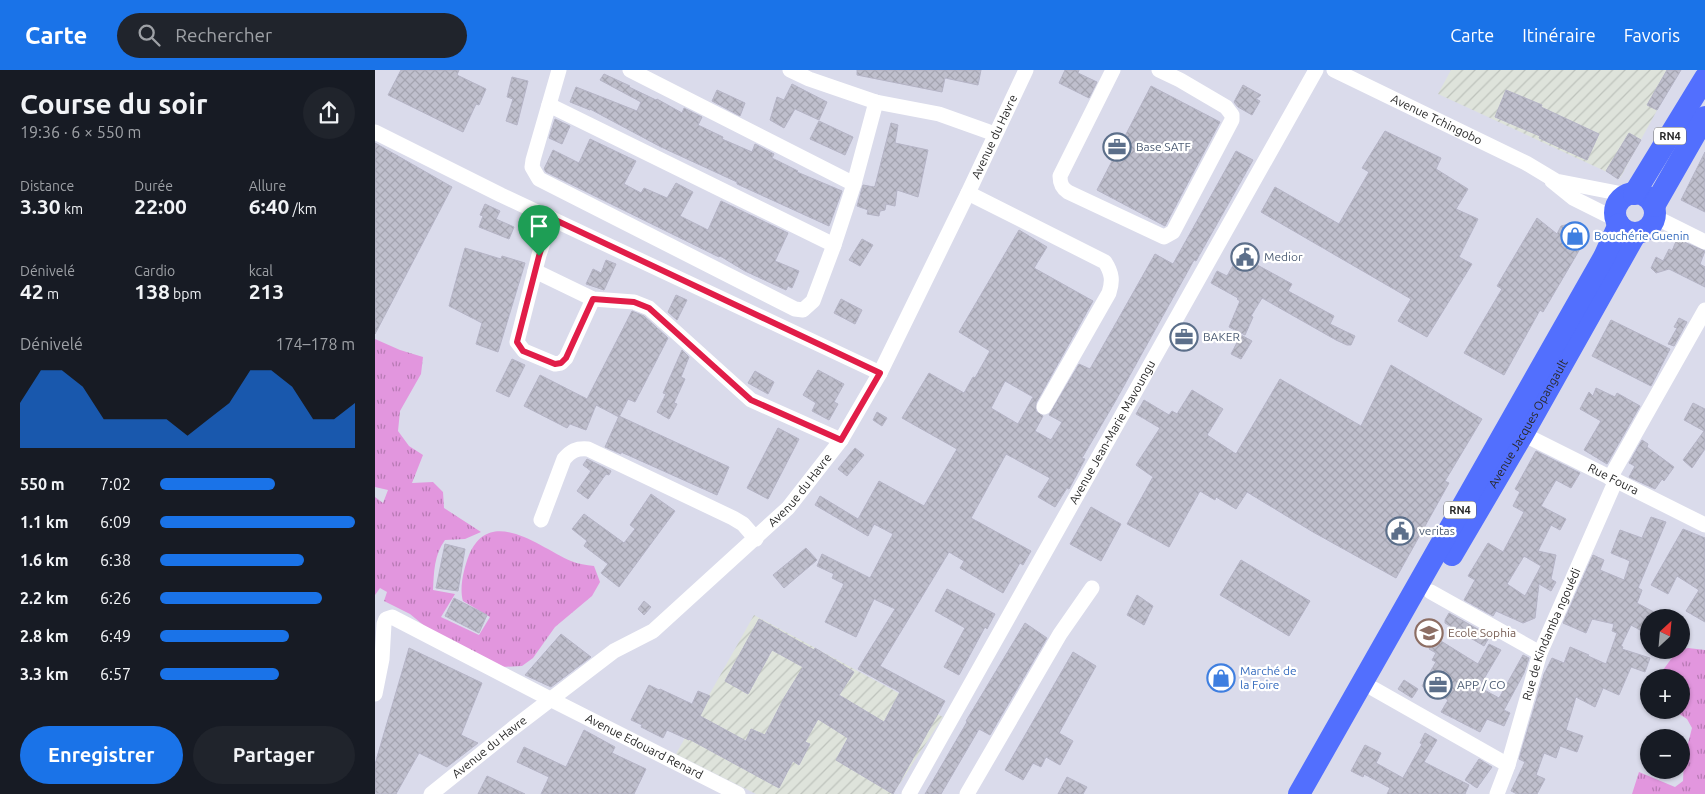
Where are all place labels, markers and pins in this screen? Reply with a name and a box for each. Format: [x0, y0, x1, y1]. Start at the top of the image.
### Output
office icon: Base SATF [1102, 132, 1132, 162]
place label: Base SATF [1136, 140, 1191, 153]
pin [518, 205, 560, 256]
shop icon: Bouchérie Guenin [1560, 221, 1590, 251]
place label: Bouchérie Guenin [1594, 229, 1689, 242]
public building icon: Medior [1230, 242, 1260, 272]
place label: Medior [1264, 250, 1303, 263]
office icon: BAKER [1169, 322, 1199, 352]
place label: BAKER [1203, 330, 1240, 343]
public building icon: veritas [1385, 516, 1415, 546]
place label: veritas [1419, 524, 1455, 537]
school or university icon: Ecole Sophia [1414, 618, 1444, 648]
place label: Ecole Sophia [1448, 626, 1516, 639]
shop icon: Marché de la Foire [1206, 663, 1236, 693]
place label: Marché de la Foire [1240, 664, 1297, 691]
office icon: APP / CO [1423, 670, 1453, 700]
place label: APP / CO [1457, 678, 1506, 691]

